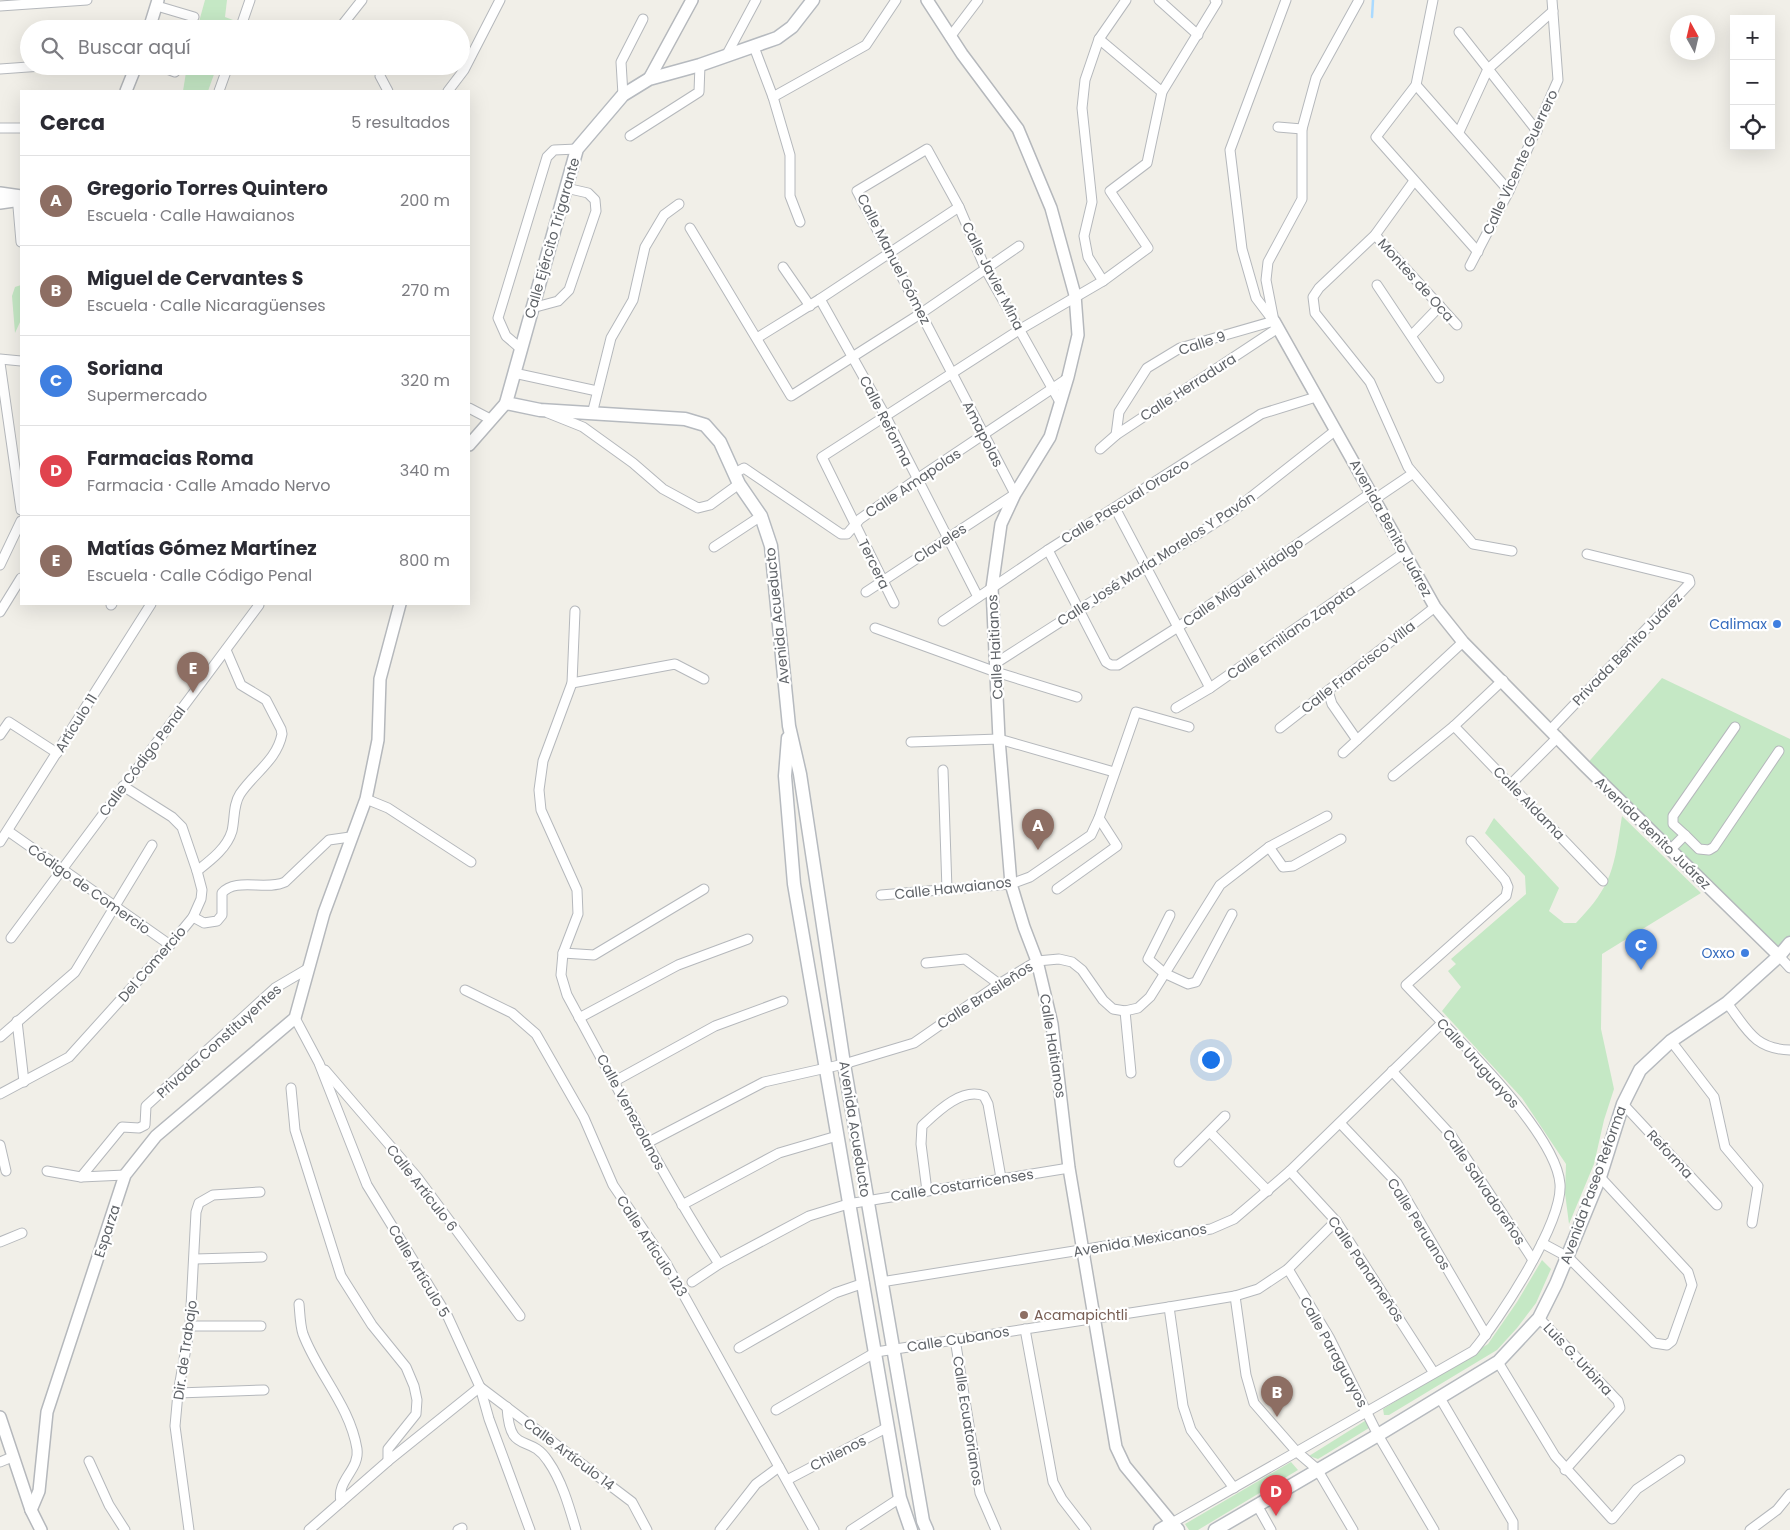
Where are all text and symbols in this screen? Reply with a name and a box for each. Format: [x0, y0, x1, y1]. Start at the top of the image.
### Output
north arrow [1670, 15, 1715, 60]
map controls [1730, 15, 1775, 150]
button: + [1730, 15, 1775, 60]
search box [20, 20, 470, 75]
icon: search [38, 34, 66, 62]
text: Buscar aquí [78, 34, 191, 61]
button: − [1730, 60, 1775, 105]
street label: Calle Vicente Guerrero [1478, 86, 1562, 238]
button: locate [1730, 105, 1775, 150]
text: Cerca [40, 108, 105, 137]
text: 5 resultados [351, 111, 450, 134]
street label: Calle Ejército Trigarante [519, 155, 585, 321]
text: Gregorio Torres Quintero [87, 175, 328, 202]
text: A [50, 189, 62, 212]
text: 200 m [400, 189, 450, 212]
street label: Calle Manuel Gómez [852, 190, 936, 328]
text: Escuela · Calle Hawaianos [87, 204, 295, 227]
street label: Calle Javier Mina [957, 218, 1029, 334]
street label: Montes de Oca [1373, 234, 1459, 326]
text: Miguel de Cervantes S [87, 265, 303, 292]
text: B [51, 279, 61, 302]
text: 270 m [401, 279, 450, 302]
text: Escuela · Calle Nicaragüenses [87, 294, 326, 317]
street label: Calle 9 [1176, 326, 1228, 360]
street label: Calle Herradura [1136, 348, 1240, 426]
text: Soriana [87, 355, 163, 382]
text: C [50, 369, 62, 392]
text: 320 m [401, 369, 450, 392]
street label: Calle Reforma [855, 372, 917, 470]
text: Supermercado [87, 384, 207, 407]
street label: Amapolas [958, 397, 1008, 471]
street label: Calle Amapolas [861, 444, 965, 522]
text: Farmacias Roma [87, 445, 254, 472]
street label: Calle Pascual Orozco [1057, 453, 1193, 549]
street label: Avenida Benito Juárez [1345, 456, 1437, 600]
text: D [50, 459, 62, 482]
text: 340 m [400, 459, 450, 482]
text: Farmacia · Calle Amado Nervo [87, 474, 331, 497]
street label: Calle José María Morelos Y Pavón [1053, 487, 1259, 631]
street label: Claveles [910, 518, 970, 568]
street label: Calle Miguel Hidalgo [1179, 533, 1307, 631]
text: Matías Gómez Martínez [87, 535, 317, 562]
street label: Tercera [853, 536, 895, 592]
street label: Avenida Acueducto [760, 546, 794, 685]
text: E [52, 549, 60, 572]
text: 800 m [399, 549, 450, 572]
text: Escuela · Calle Código Penal [87, 564, 312, 587]
street label: Calle Emiliano Zapata [1223, 580, 1359, 684]
street label: Privada Benito Juárez [1568, 588, 1686, 710]
street label: Calle Haitianos [982, 594, 1008, 700]
place label: Calimax [1709, 614, 1767, 634]
street label: Calle Francisco Villa [1297, 616, 1419, 718]
marker: Calimax [1771, 618, 1783, 630]
pin: E [177, 652, 209, 693]
street label: Artículo 11 [50, 690, 102, 756]
street label: Calle Código Penal [94, 702, 190, 820]
street label: Calle Aldama [1489, 762, 1569, 844]
street label: Avenida Benito Juárez [1590, 772, 1716, 894]
pin: A [1022, 809, 1054, 850]
street label: Código de Comercio [24, 839, 154, 939]
street label: Calle Hawaianos [893, 872, 1013, 904]
street label: Del Comercio [113, 922, 191, 1006]
pin: C [1625, 929, 1657, 970]
place label: Oxxo [1702, 943, 1735, 963]
marker: Oxxo [1739, 947, 1751, 959]
street label: Calle Brasileños [933, 956, 1037, 1034]
street label: Privada Constituyentes [152, 979, 286, 1103]
street label: Calle Haitianos [1035, 992, 1071, 1100]
street label: Calle Uruguayos [1432, 1013, 1524, 1113]
your location [1198, 1047, 1224, 1073]
street label: Calle Venezolanos [592, 1050, 670, 1174]
street label: Avenida Acueducto [834, 1059, 876, 1199]
street label: Avenida Paseo Reforma [1555, 1103, 1631, 1267]
street label: Calle Salvadoreños [1438, 1125, 1530, 1249]
street label: Reforma [1642, 1125, 1698, 1183]
street label: Calle Artículo 6 [382, 1140, 462, 1236]
street label: Calle Costarricenses [889, 1164, 1035, 1206]
street label: Calle Peruanos [1383, 1174, 1455, 1274]
street label: Calle Artículo 123 [612, 1191, 692, 1301]
street label: Esparza [89, 1202, 125, 1260]
street label: Calle Panameños [1323, 1212, 1409, 1326]
street label: Avenida Mexicanos [1072, 1218, 1208, 1262]
street label: Calle Artículo 5 [383, 1221, 455, 1321]
street label: Calle Paraguayos [1295, 1293, 1373, 1411]
street label: Dir. de Trabajo [168, 1299, 202, 1401]
place label: Acamapichtli [1034, 1305, 1128, 1325]
marker: Acamapichtli [1018, 1309, 1030, 1321]
street label: Luis G. Urbina [1539, 1318, 1617, 1400]
street label: Calle Cubanos [905, 1321, 1011, 1357]
street label: Calle Ecuatorianos [948, 1355, 988, 1487]
pin: B [1261, 1376, 1293, 1417]
street label: Calle Artículo 14 [519, 1413, 619, 1495]
street label: Chilenos [806, 1430, 870, 1476]
pin: D [1260, 1475, 1292, 1516]

